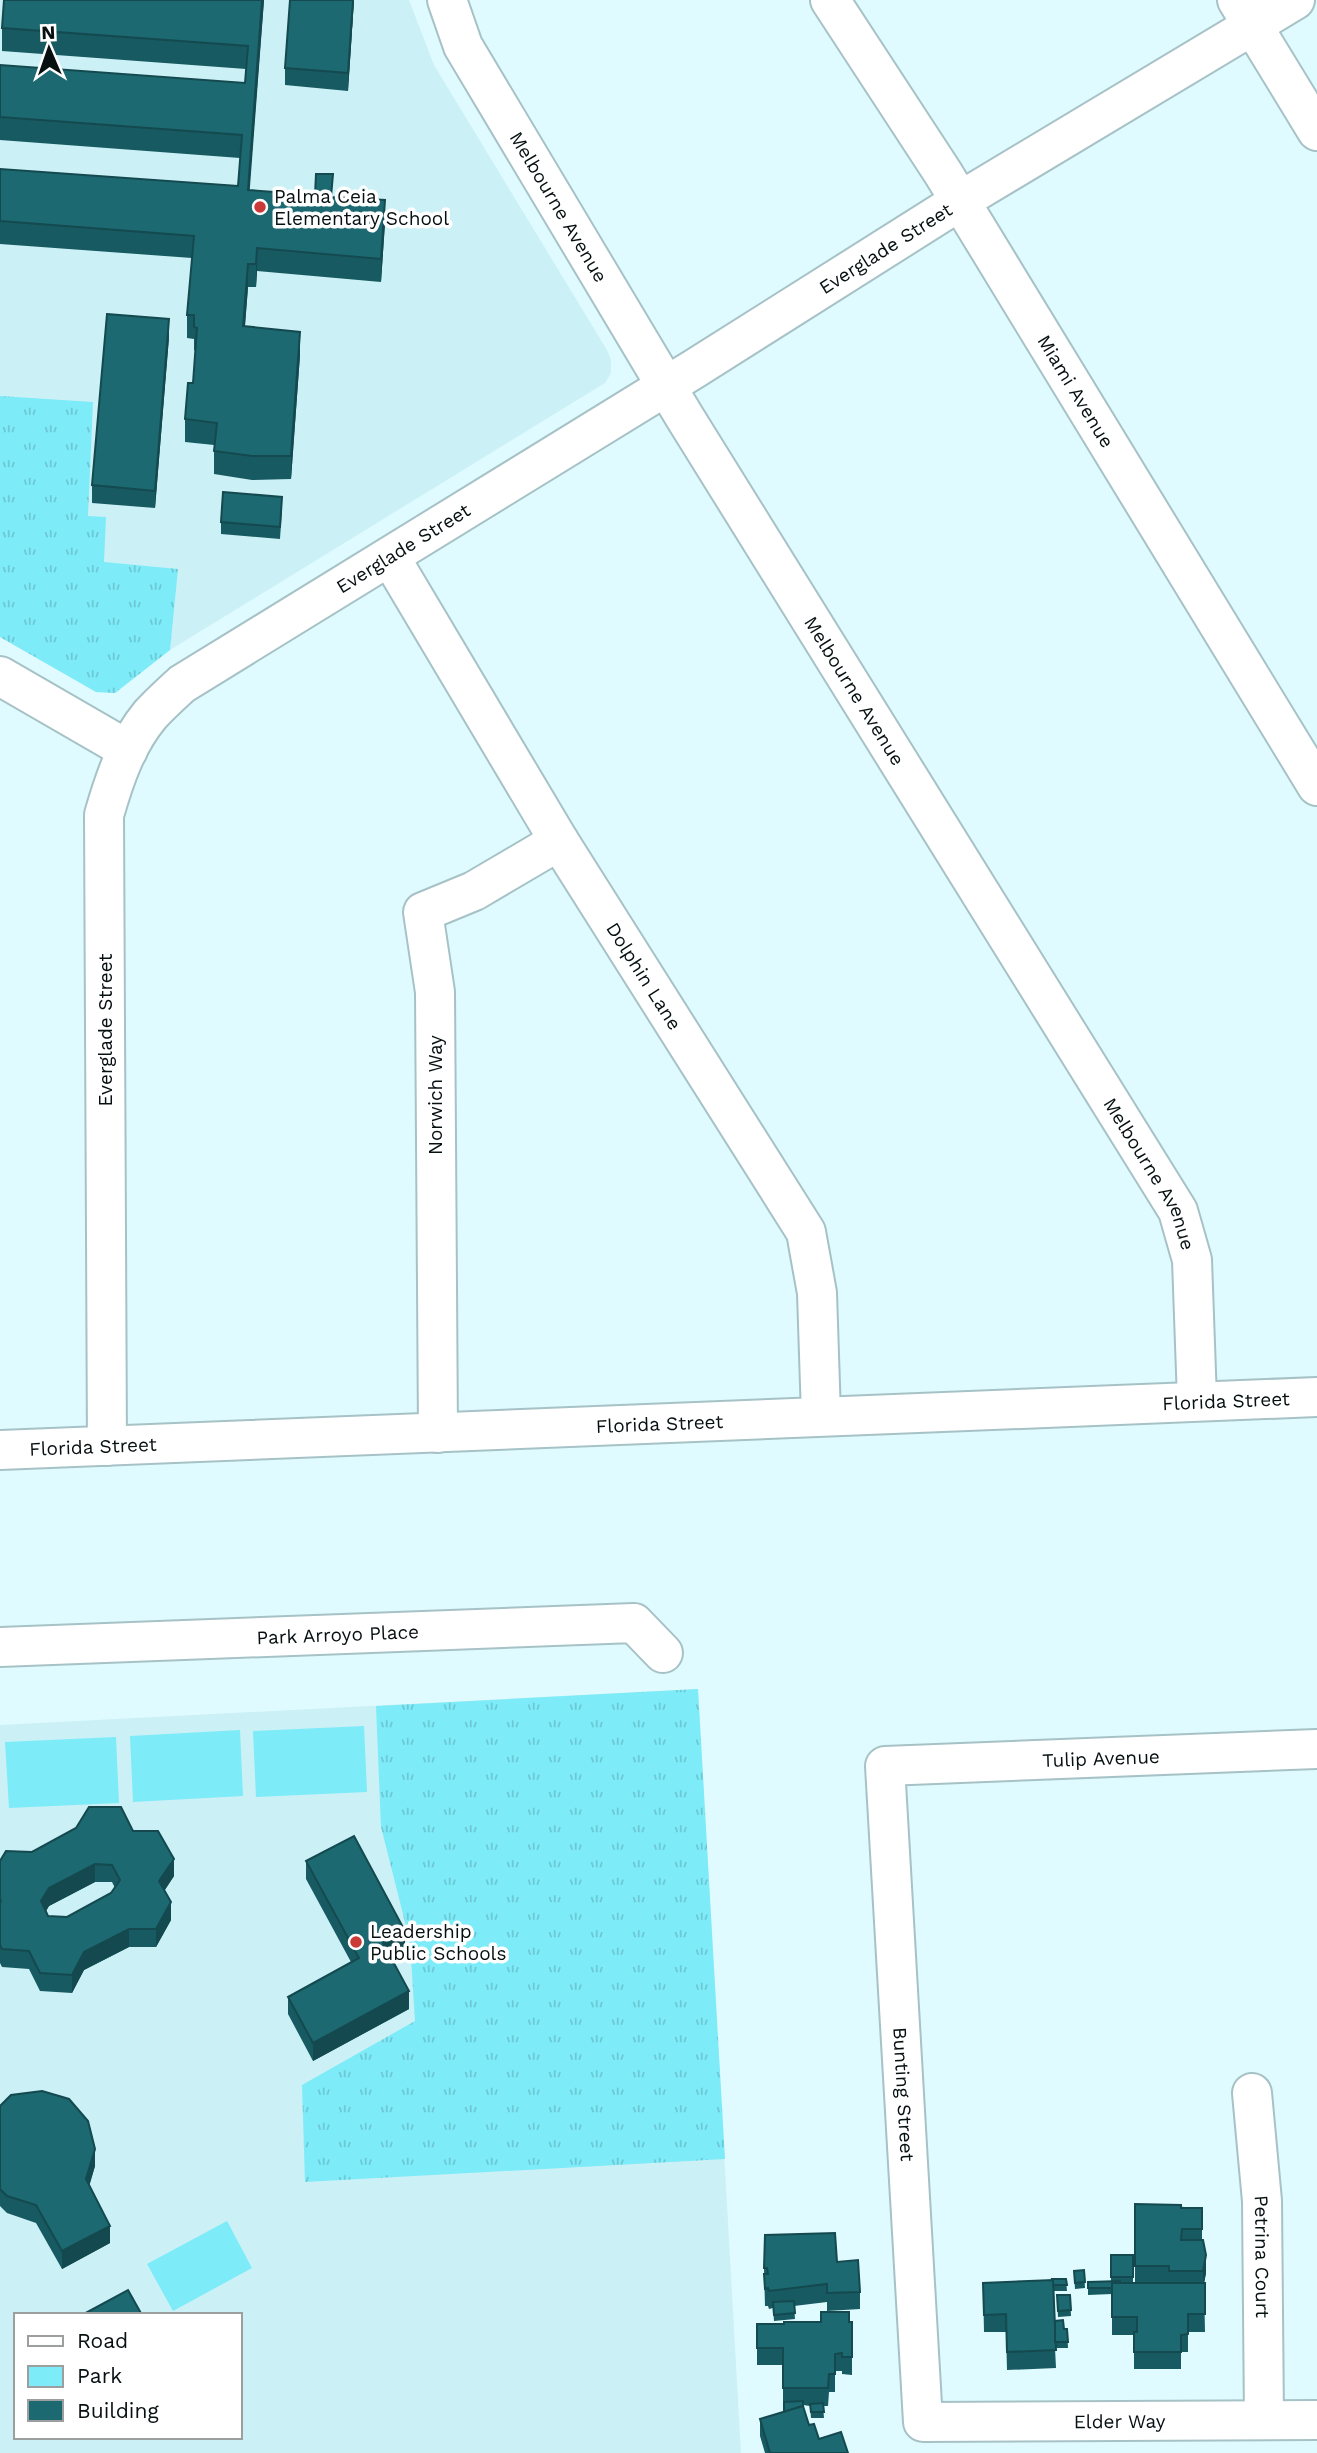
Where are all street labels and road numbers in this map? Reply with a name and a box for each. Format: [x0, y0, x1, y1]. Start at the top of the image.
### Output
street label: Melbourne Avenue [505, 128, 612, 287]
street label: Everglade Street [815, 198, 957, 299]
street label: Miami Avenue [1032, 331, 1119, 452]
street label: Everglade Street [332, 499, 475, 598]
street label: Melbourne Avenue [799, 612, 909, 770]
street label: Dolphin Lane [601, 918, 686, 1034]
street label: Everglade Street [94, 954, 117, 1106]
street label: Norwich Way [424, 1035, 447, 1155]
street label: Melbourne Avenue [1098, 1094, 1200, 1253]
street label: Florida Street [1162, 1387, 1290, 1415]
street label: Florida Street [595, 1410, 724, 1438]
street label: Florida Street [29, 1433, 157, 1461]
street label: Park Arroyo Place [256, 1620, 419, 1649]
street label: Tulip Avenue [1042, 1745, 1160, 1772]
street label: Bunting Street [888, 2026, 919, 2162]
street label: Petrina Court [1250, 2194, 1274, 2318]
street label: Elder Way [1074, 2410, 1166, 2433]

